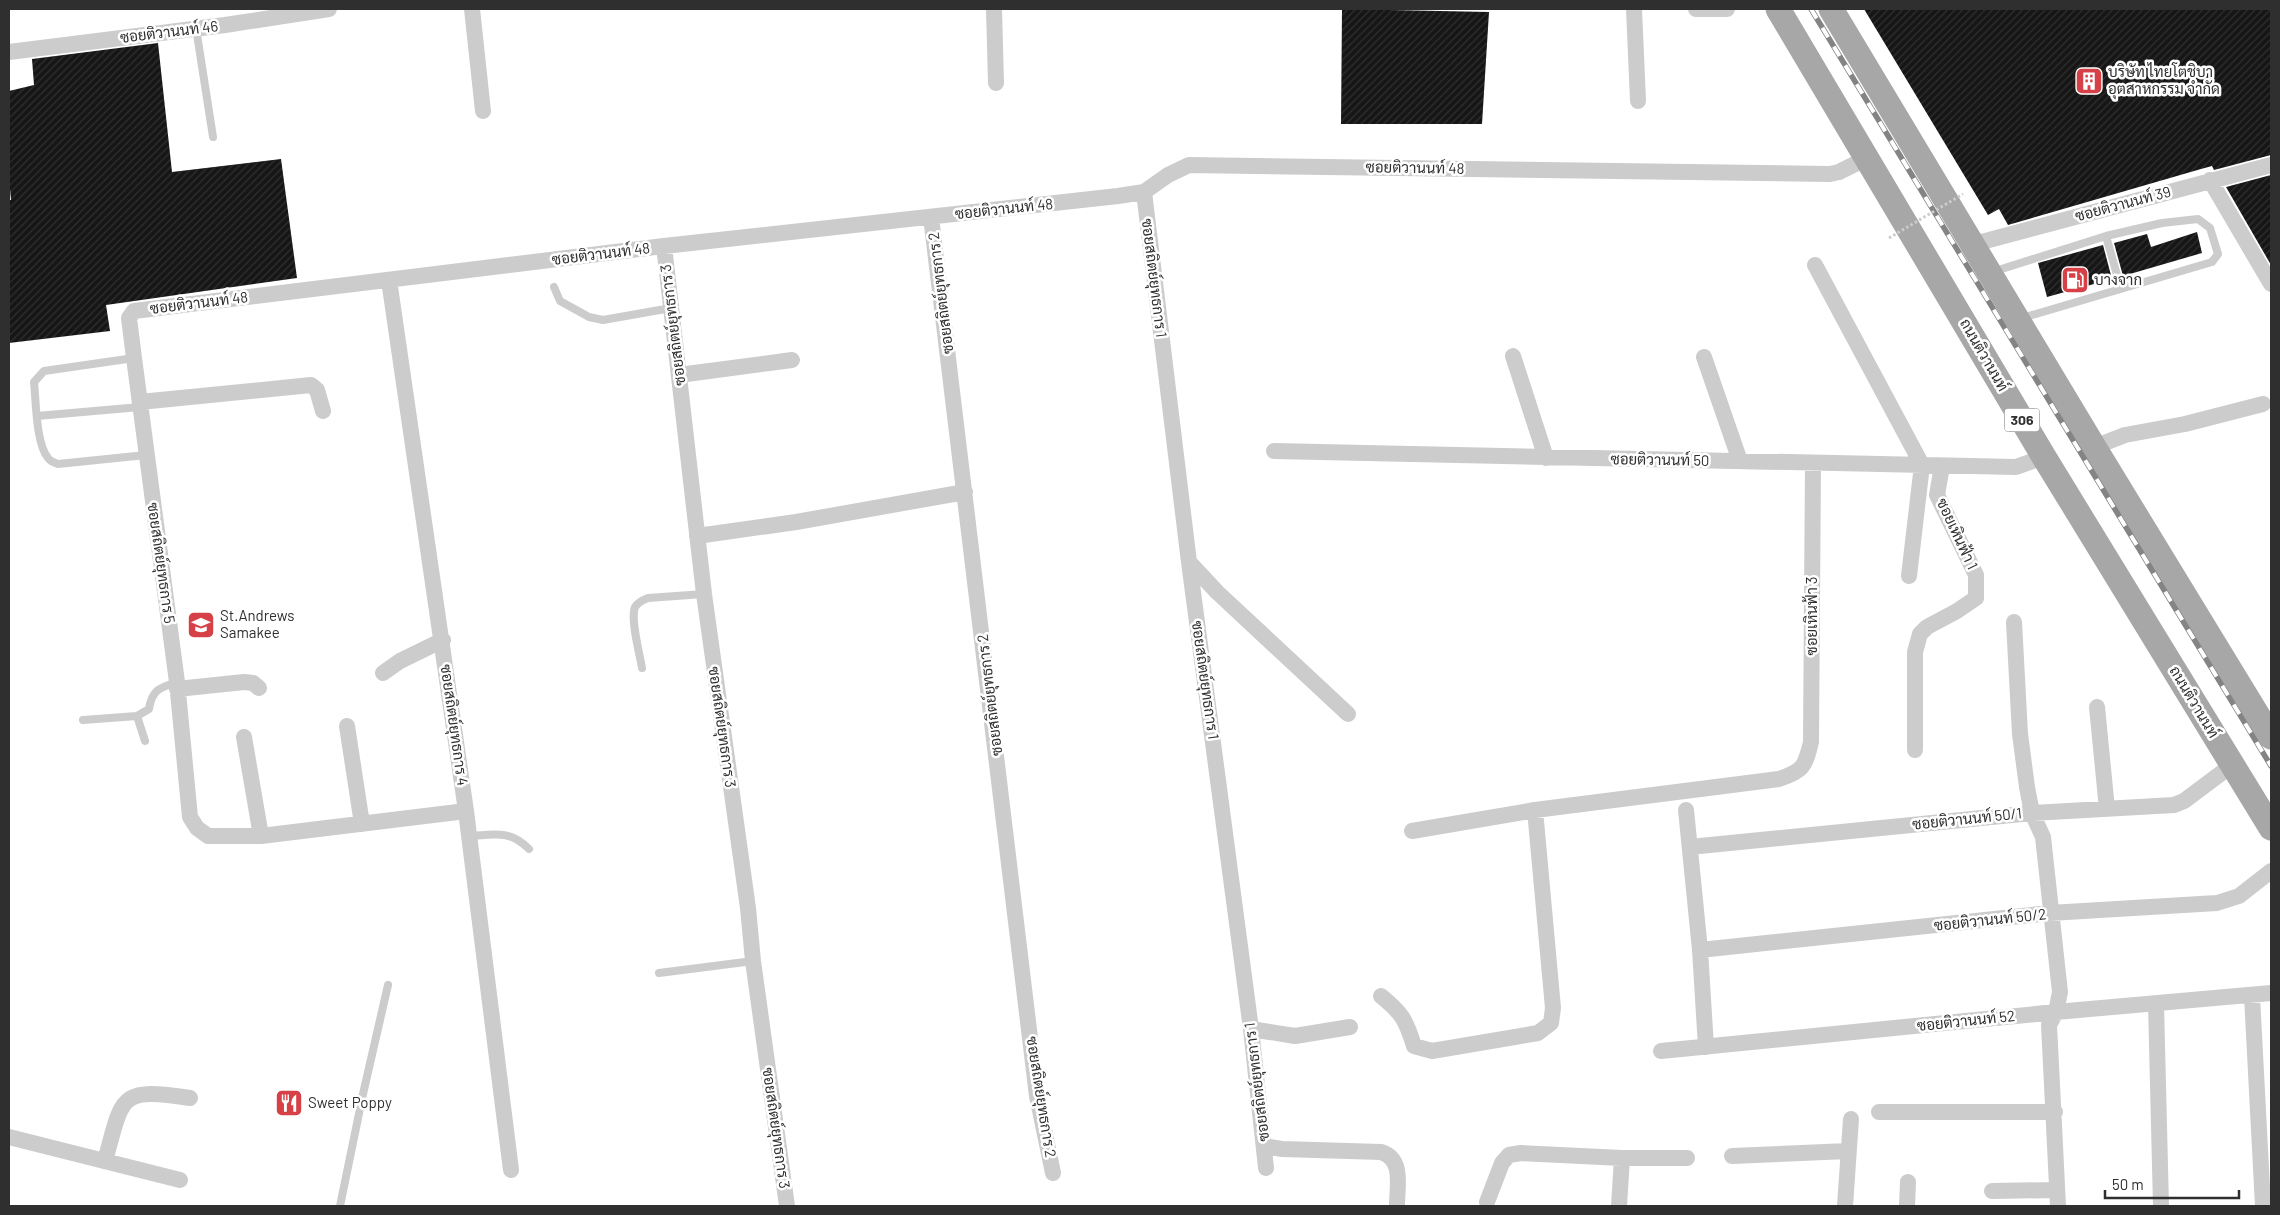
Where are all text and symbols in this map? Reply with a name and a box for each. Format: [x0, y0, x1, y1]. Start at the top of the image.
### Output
street label: ซอยติวานนท์ 46 [119, 16, 219, 46]
place label: บริษัท ไทยโตชิบา อุตสาหกรรม จำกัด [2108, 62, 2220, 100]
building icon: บริษัท ไทยโตชิบา อุตสาหกรรม จำกัด [2074, 66, 2104, 96]
street label: ซอยติวานนท์ 48 [1366, 157, 1465, 177]
street label: ซอยติวานนท์ 39 [2073, 182, 2172, 224]
street label: ซอยติวานนท์ 48 [954, 194, 1054, 222]
street label: ซอยสถิตย์ยุทธการ 1 [1136, 217, 1171, 339]
street label: ซอยสถิตย์ยุทธการ 2 [924, 231, 959, 355]
street label: ซอยติวานนท์ 48 [551, 238, 651, 268]
street label: ซอยสถิตย์ยุทธการ 3 [656, 263, 691, 387]
fuel station icon: บางจาก [2060, 265, 2090, 295]
place label: บางจาก [2094, 270, 2142, 288]
street label: ซอยติวานนท์ 48 [149, 287, 249, 317]
street label: ถนนติวานนท์ [1957, 315, 2013, 394]
road number: 306 [2004, 408, 2040, 432]
street label: ซอยติวานนท์ 50 [1610, 449, 1710, 469]
street label: ซอยเหินฟ้า 1 [1934, 495, 1982, 572]
street label: ซอยสถิตย์ยุทธการ 5 [142, 501, 179, 625]
street label: ซอยเหินฟ้า 3 [1802, 576, 1820, 656]
place label: St.Andrews Samakee [220, 606, 294, 641]
school or university icon: St.Andrews Samakee [186, 610, 216, 640]
street label: ซอยสถิตย์ยุทธการ 1 [1186, 619, 1223, 741]
street label: ซอยสถิตย์ยุทธการ 2 [973, 633, 1008, 757]
street label: ถนนติวานนท์ [2166, 662, 2223, 741]
street label: ซอยสถิตย์ยุทธการ 4 [435, 663, 472, 787]
street label: ซอยสถิตย์ยุทธการ 3 [703, 665, 740, 789]
street label: ซอยติวานนท์ 50/1 [1911, 803, 2023, 833]
street label: ซอยติวานนท์ 50/2 [1933, 904, 2047, 934]
street label: ซอยติวานนท์ 52 [1916, 1006, 2016, 1034]
street label: ซอยสถิตย์ยุทธการ 1 [1240, 1021, 1275, 1143]
street label: ซอยสถิตย์ยุทธการ 2 [1021, 1035, 1060, 1159]
street label: ซอยสถิตย์ยุทธการ 3 [757, 1066, 794, 1190]
restaurant icon: Sweet Poppy [274, 1088, 304, 1118]
place label: Sweet Poppy [308, 1093, 392, 1111]
scale bar [2105, 1168, 2239, 1200]
text: 50 m [2112, 1175, 2144, 1193]

